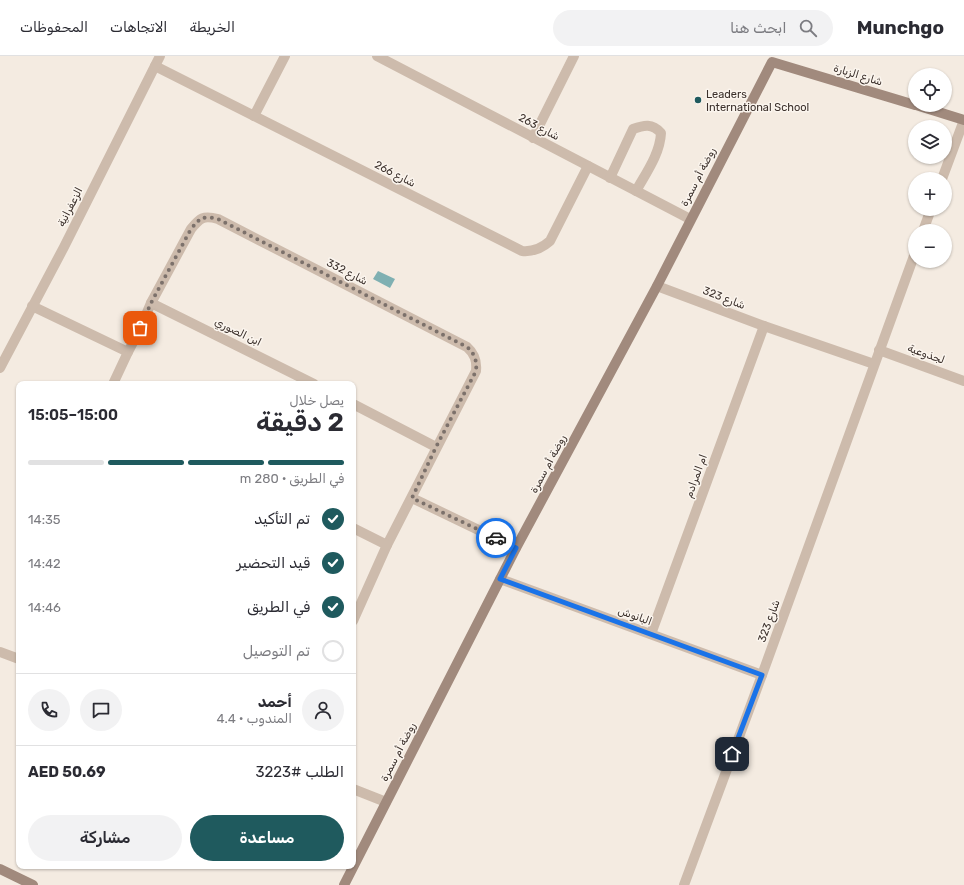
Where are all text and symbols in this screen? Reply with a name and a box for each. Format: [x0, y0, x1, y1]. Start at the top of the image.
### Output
search box [553, 10, 833, 46]
text: Munchgo [857, 16, 944, 39]
icon: search [797, 17, 819, 39]
text: المحفوظات [20, 19, 88, 36]
text: الاتجاهات [110, 19, 167, 36]
text: الخريطة [189, 19, 235, 36]
text: ابحث هنا [730, 19, 787, 37]
street label: شارع الزبارة [831, 61, 884, 91]
map controls [908, 68, 952, 268]
button: locate [908, 68, 952, 112]
place label: Leaders International School [706, 88, 809, 114]
marker: Leaders International School [693, 95, 703, 105]
street label: شارع 263 [515, 111, 562, 145]
button: layers [908, 120, 952, 164]
street label: روضة أم سمرة [678, 145, 720, 209]
street label: شارع 266 [371, 158, 418, 192]
button: + [908, 172, 952, 216]
street label: الزعفرانية [55, 185, 85, 229]
button: − [908, 224, 952, 268]
street label: شارع 332 [323, 256, 370, 290]
street label: شارع 323 [700, 284, 747, 314]
pin [123, 311, 157, 345]
street label: ابن الصوري [212, 315, 264, 350]
icon: bag [129, 317, 151, 339]
street label: لجذوعية [905, 341, 946, 368]
text: يصل خلال [290, 393, 344, 408]
text: 15:00–15:05 [28, 406, 118, 424]
text: 2 دقيقة [256, 407, 344, 438]
street label: روضة أم سمرة [527, 432, 570, 496]
street label: ام المرادم [682, 453, 711, 500]
text: في الطريق · 280 m [240, 471, 344, 486]
icon: check [322, 508, 344, 530]
text: تم التأكيد [254, 510, 310, 528]
text: 14:35 [28, 512, 61, 527]
courier [476, 518, 516, 558]
icon: car [485, 527, 507, 549]
icon: check [322, 552, 344, 574]
text: قيد التحضير [237, 554, 310, 572]
text: 14:42 [28, 556, 61, 571]
icon: check [322, 596, 344, 618]
text: في الطريق [247, 598, 310, 616]
street label: شارع 323 [755, 598, 785, 645]
text: 14:46 [28, 600, 61, 615]
street label: البانوش [616, 604, 654, 629]
text: تم التوصيل [243, 642, 310, 660]
button: phone [28, 689, 70, 731]
button: chat [80, 689, 122, 731]
button: person [302, 689, 344, 731]
text: أحمد [258, 693, 292, 711]
text: المندوب · 4.4 [216, 711, 292, 726]
street label: روضة أم سمرة [378, 720, 420, 784]
pin [715, 737, 749, 771]
icon: home [721, 743, 743, 765]
text: AED 50.69 [28, 763, 106, 781]
text: الطلب #3223 [255, 763, 344, 781]
button: مشاركة [28, 815, 182, 861]
button: مساعدة [190, 815, 344, 861]

